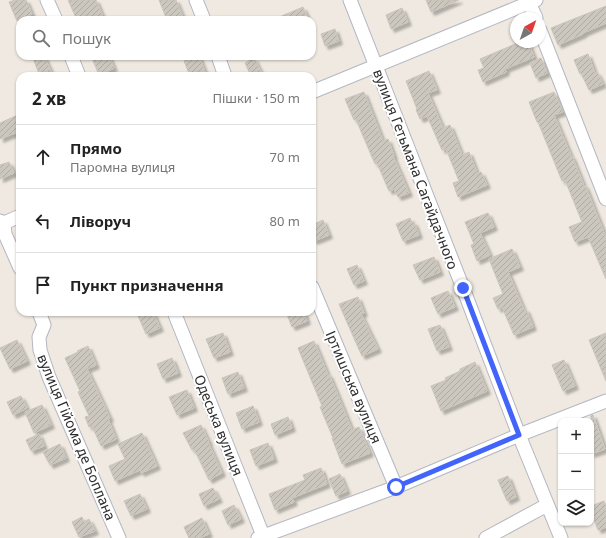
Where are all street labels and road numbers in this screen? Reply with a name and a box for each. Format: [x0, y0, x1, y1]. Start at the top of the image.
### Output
street label: вулиця Гетьмана Сагайдачного [369, 66, 463, 272]
street label: Іртишська вулиця [322, 328, 386, 446]
street label: вулиця Гійома де Боплана [33, 351, 121, 523]
street label: Одеська вулиця [190, 372, 248, 478]

